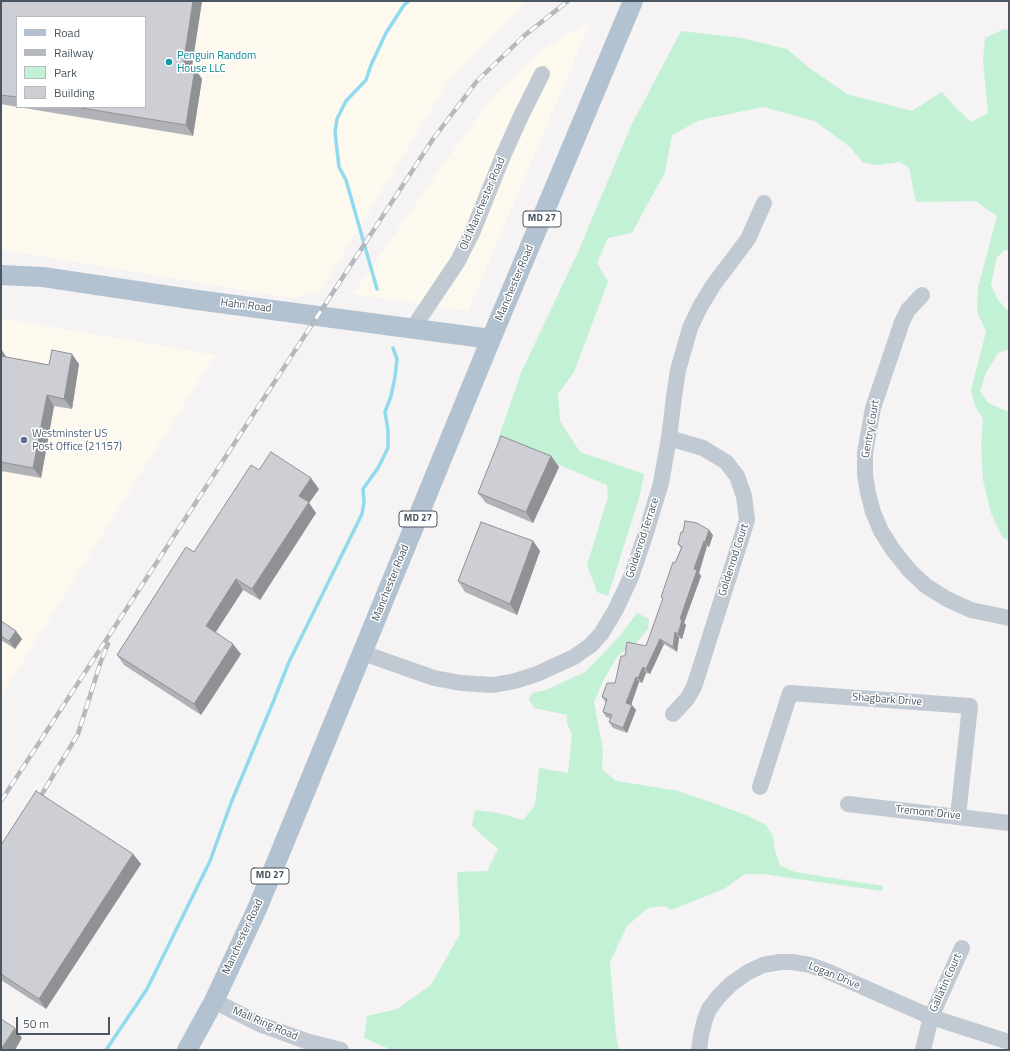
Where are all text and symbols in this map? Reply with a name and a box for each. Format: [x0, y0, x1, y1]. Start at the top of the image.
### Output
legend [16, 16, 146, 108]
text: Road [54, 23, 80, 42]
text: Railway [54, 43, 94, 62]
place label: Penguin Random House LLC [177, 49, 256, 75]
marker: Penguin Random House LLC [164, 57, 174, 67]
text: Park [54, 63, 77, 82]
text: Building [54, 83, 95, 102]
street label: Old Manchester Road [457, 156, 509, 252]
road number: MD 27 [523, 211, 561, 227]
street label: Manchester Road [493, 243, 537, 323]
street label: Hahn Road [220, 296, 272, 316]
street label: Gentry Court [859, 399, 883, 459]
place label: Westminster US Post Office (21157) [32, 427, 122, 453]
marker: Westminster US Post Office (21157) [19, 435, 29, 445]
street label: Goldenrod Terrace [624, 496, 662, 580]
road number: MD 27 [399, 511, 437, 527]
street label: Goldenrod Court [716, 522, 752, 598]
street label: Manchester Road [370, 543, 412, 623]
street label: Shagbark Drive [852, 691, 922, 709]
street label: Tremont Drive [895, 803, 961, 823]
road number: MD 27 [251, 868, 289, 884]
street label: Manchester Road [220, 897, 266, 977]
street label: Gallatin Court [927, 952, 965, 1014]
street label: Logan Drive [806, 960, 862, 992]
street label: Mall Ring Road [231, 1004, 299, 1044]
scale bar [18, 1009, 112, 1035]
text: 50 m [23, 1014, 49, 1033]

